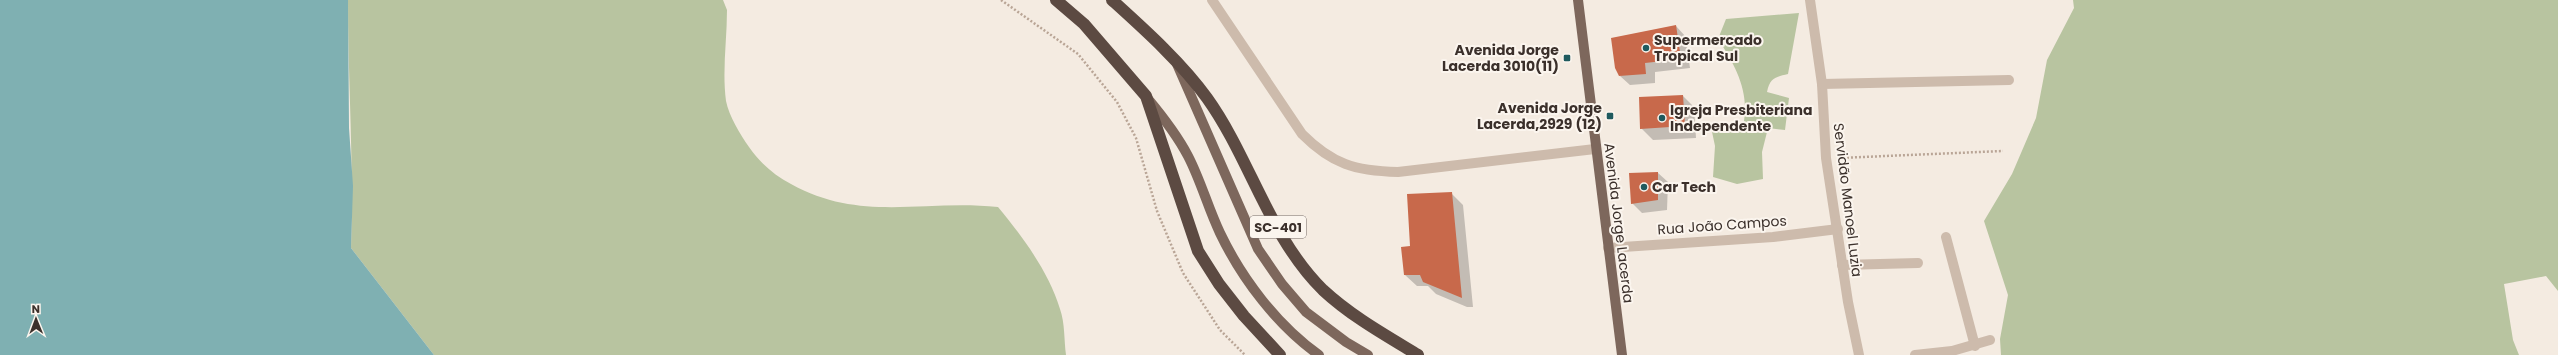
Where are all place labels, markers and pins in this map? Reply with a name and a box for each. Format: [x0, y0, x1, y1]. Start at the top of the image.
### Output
place label: Supermercado Tropical Sul [1654, 30, 1762, 66]
place label: Avenida Jorge Lacerda 3010(11) [1442, 40, 1559, 76]
marker: Supermercado Tropical Sul [1641, 43, 1651, 53]
marker: Avenida Jorge Lacerda 3010(11) [1562, 53, 1572, 63]
place label: Avenida Jorge Lacerda,2929 (12) [1477, 98, 1602, 134]
place label: Igreja Presbiteriana Independente [1670, 100, 1813, 136]
marker: Avenida Jorge Lacerda,2929 (12) [1605, 111, 1615, 121]
marker: Igreja Presbiteriana Independente [1657, 113, 1667, 123]
place label: Car Tech [1652, 177, 1716, 197]
marker: Car Tech [1639, 182, 1649, 192]

